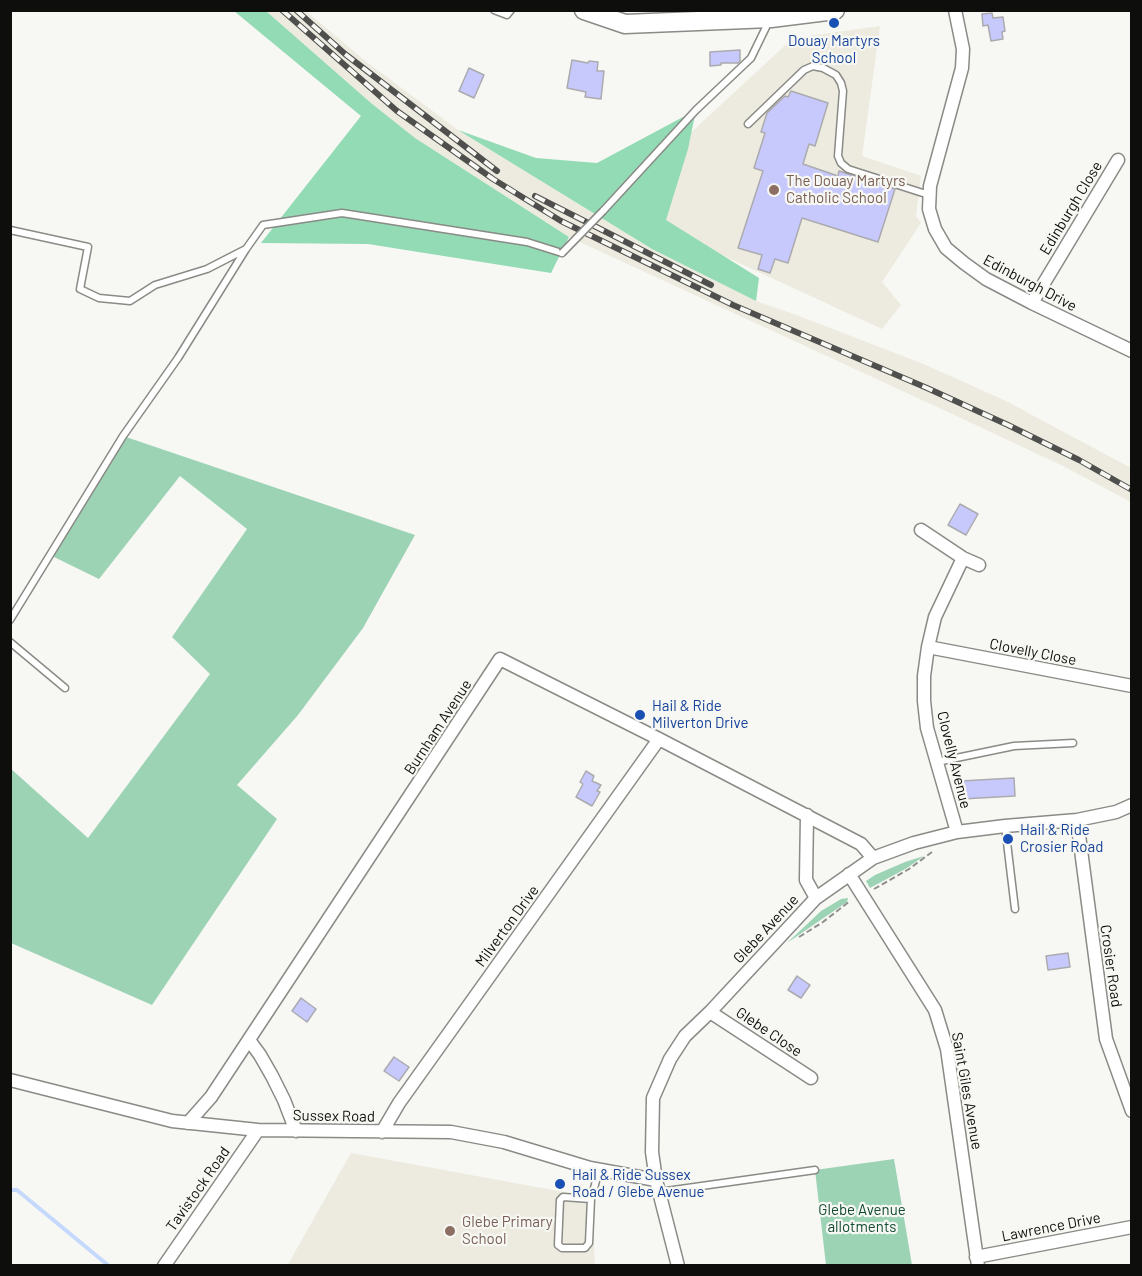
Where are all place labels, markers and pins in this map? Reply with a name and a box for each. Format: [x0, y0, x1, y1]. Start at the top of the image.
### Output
marker: Douay Martyrs School [827, 16, 841, 30]
place label: Douay Martyrs School [788, 32, 880, 67]
place label: The Douay Martyrs Catholic School [786, 172, 906, 207]
marker: The Douay Martyrs Catholic School [767, 183, 781, 197]
place label: Hail & Ride Milverton Drive [652, 697, 748, 732]
marker: Hail & Ride Milverton Drive [633, 708, 647, 722]
place label: Hail & Ride Crosier Road [1020, 821, 1103, 856]
marker: Hail & Ride Crosier Road [1001, 832, 1015, 846]
place label: Hail & Ride Sussex Road / Glebe Avenue [572, 1166, 705, 1201]
marker: Hail & Ride Sussex Road / Glebe Avenue [553, 1177, 567, 1191]
place label: Glebe Primary School [462, 1213, 553, 1248]
marker: Glebe Primary School [443, 1224, 457, 1238]

